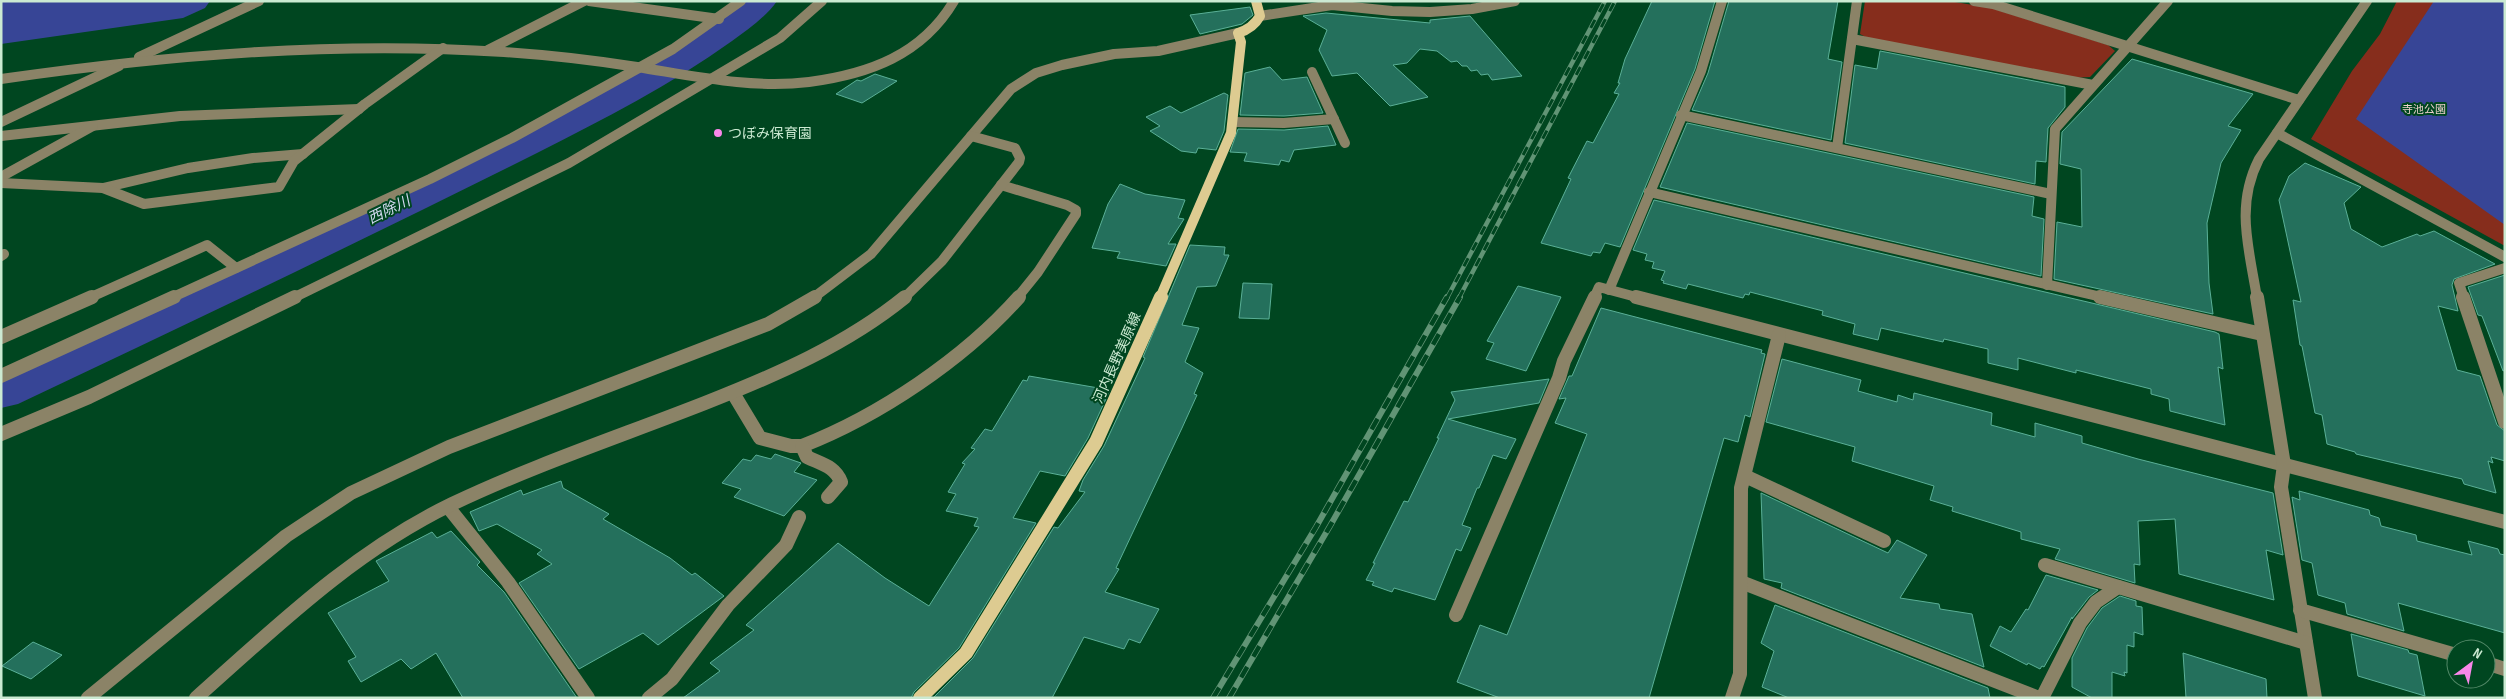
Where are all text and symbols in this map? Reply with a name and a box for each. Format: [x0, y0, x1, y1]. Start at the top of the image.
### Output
park label: 寺池公園 [2402, 103, 2446, 116]
place label: つぼみ保育園 [728, 125, 812, 142]
marker: つぼみ保育園 [712, 127, 724, 139]
water label: 西除川 [365, 191, 415, 228]
street label: 河内長野美原線 [1089, 310, 1145, 406]
north arrow [2446, 639, 2496, 689]
text: N [2470, 644, 2485, 663]

